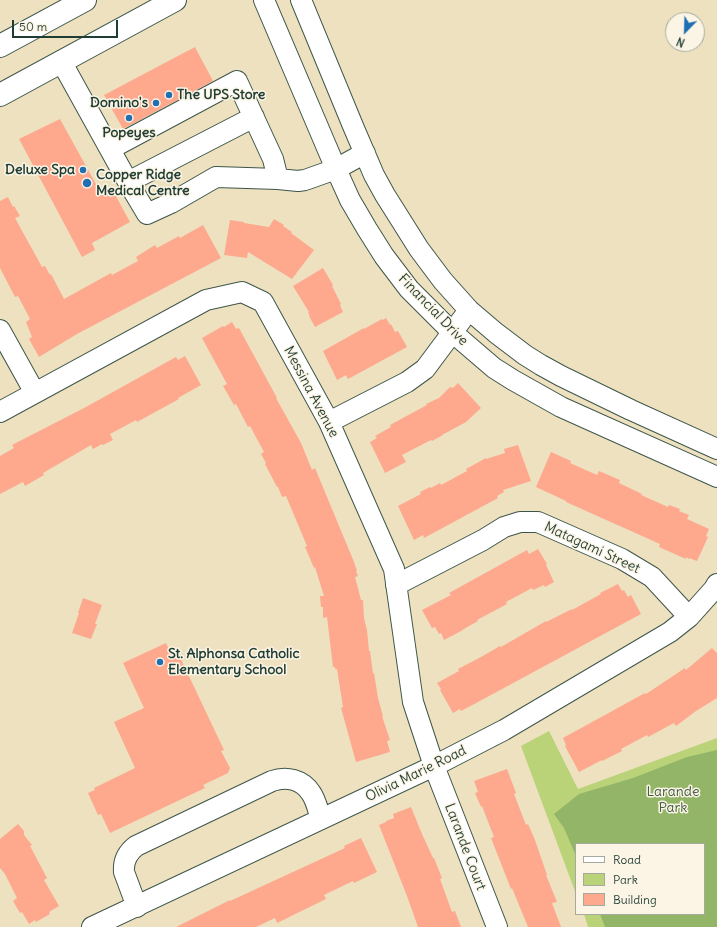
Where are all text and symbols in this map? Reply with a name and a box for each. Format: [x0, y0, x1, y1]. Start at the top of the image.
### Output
scale bar [14, 12, 120, 38]
north arrow [665, 12, 705, 52]
text: 50 m [19, 19, 47, 34]
text: N [674, 34, 687, 50]
place label: The UPS Store [177, 87, 265, 103]
marker: The UPS Store [164, 90, 174, 100]
place label: Domino's [90, 95, 148, 111]
marker: Domino's [151, 98, 161, 108]
marker: Popeyes [124, 113, 134, 123]
place label: Popeyes [102, 125, 156, 141]
place label: Deluxe Spa [5, 162, 75, 178]
marker: Deluxe Spa [78, 165, 88, 175]
place label: Copper Ridge Medical Centre [96, 167, 190, 200]
marker: Copper Ridge Medical Centre [81, 177, 93, 189]
street label: Financial Drive [395, 271, 471, 349]
street label: Messina Avenue [280, 343, 342, 441]
street label: Matagami Street [541, 518, 643, 578]
place label: St. Alphonsa Catholic Elementary School [168, 646, 300, 678]
marker: St. Alphonsa Catholic Elementary School [155, 657, 165, 667]
street label: Olivia Marie Road [363, 742, 469, 806]
park label: Larande Park [647, 784, 699, 816]
street label: Larande Court [441, 801, 489, 893]
legend [575, 843, 705, 915]
text: Road [613, 852, 641, 867]
text: Park [613, 872, 638, 887]
text: Building [613, 892, 657, 907]

